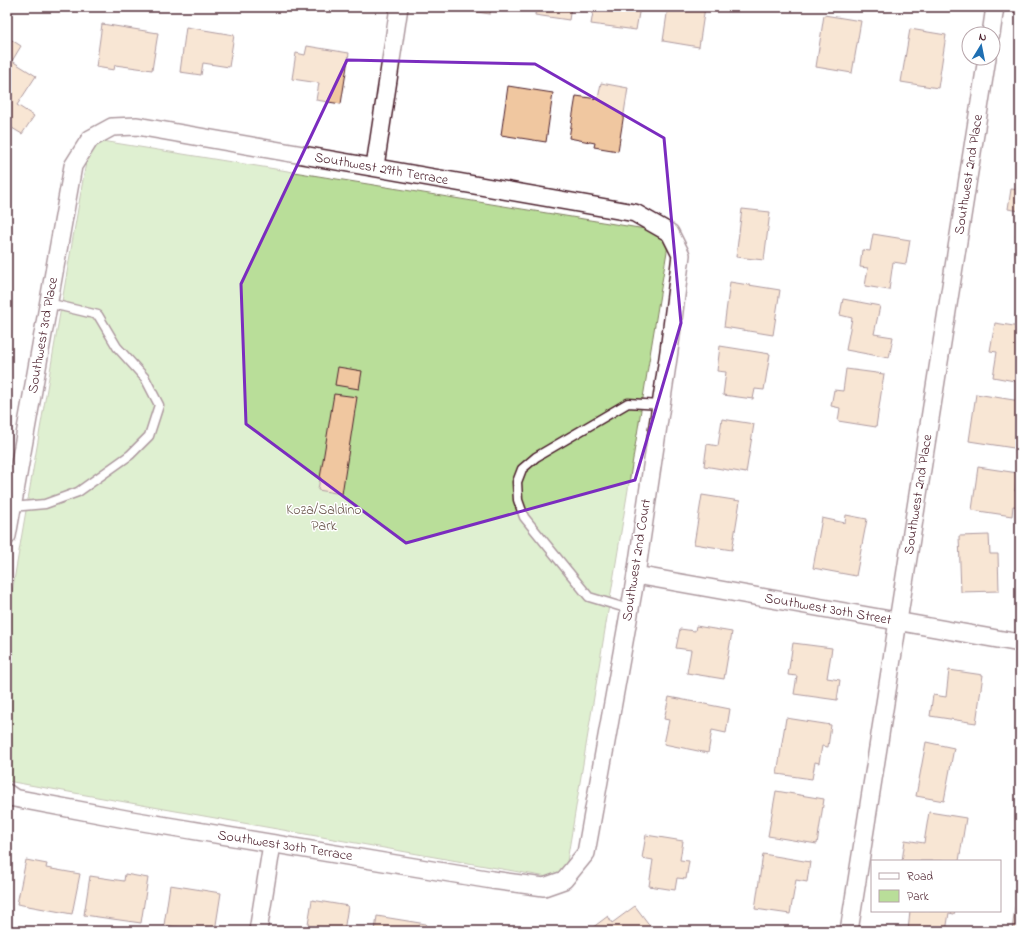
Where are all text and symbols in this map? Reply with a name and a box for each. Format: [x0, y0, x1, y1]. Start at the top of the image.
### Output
north arrow [961, 26, 1001, 66]
text: N [978, 29, 988, 46]
street label: Southwest 2nd Place [949, 112, 989, 236]
street label: Southwest 29th Terrace [313, 147, 451, 191]
street label: Southwest 3rd Place [22, 275, 64, 395]
street label: Southwest 2nd Place [898, 432, 938, 556]
street label: Southwest 2nd Court [617, 497, 657, 623]
park label: Koza/Saldino Park [286, 500, 362, 537]
street label: Southwest 30th Street [763, 587, 893, 631]
street label: Southwest 30th Terrace [216, 825, 355, 867]
legend [871, 860, 1001, 912]
text: Road [907, 868, 933, 886]
text: Park [907, 888, 929, 906]

